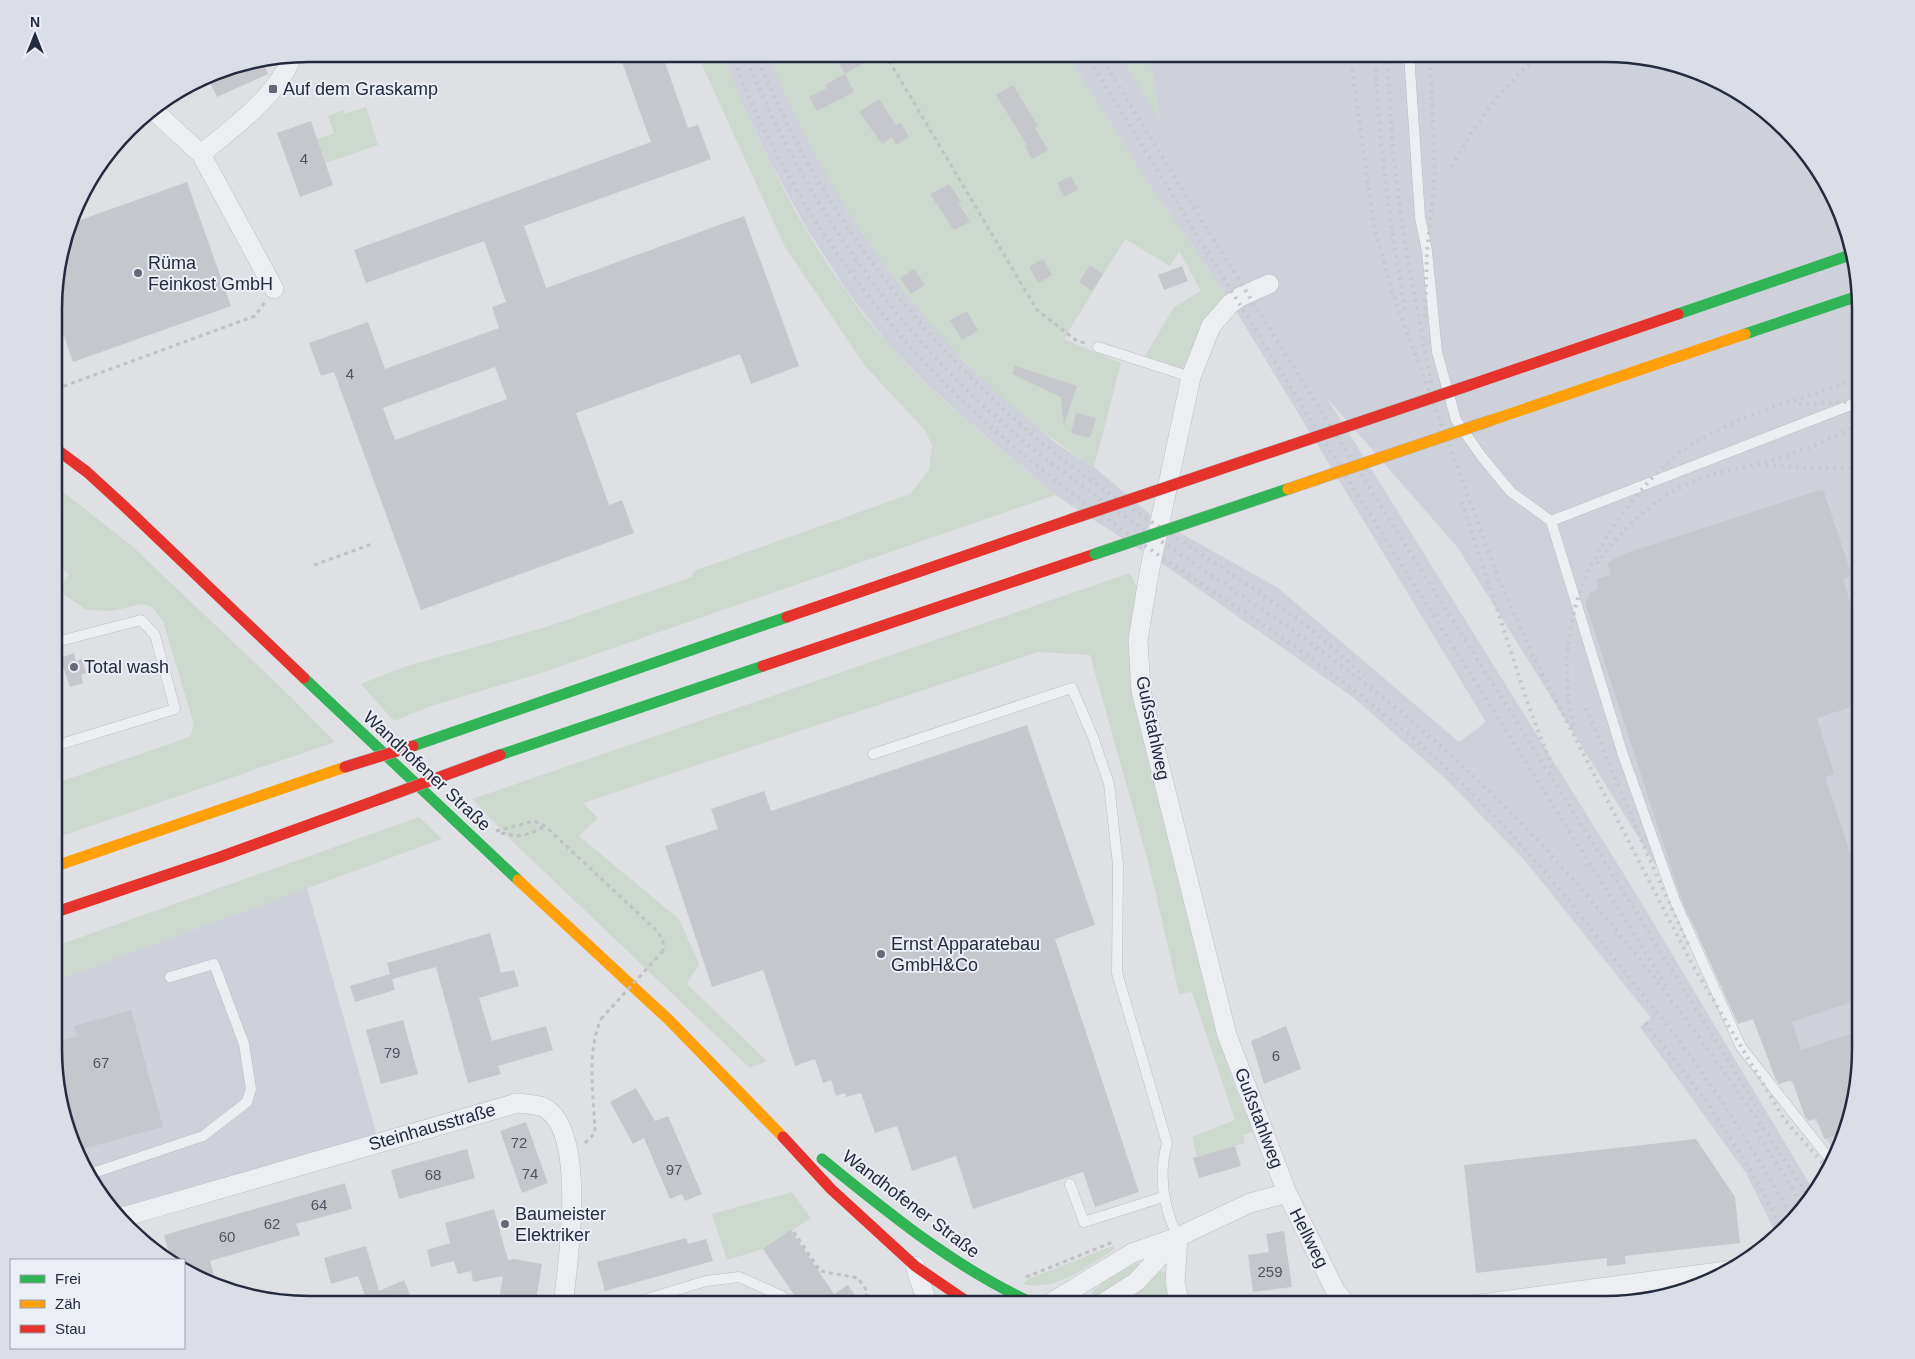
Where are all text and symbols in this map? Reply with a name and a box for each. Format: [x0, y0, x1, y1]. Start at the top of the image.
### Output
north arrow [10, 10, 60, 60]
text: N [30, 14, 40, 30]
place label: Auf dem Graskamp [283, 79, 438, 99]
marker: Auf dem Graskamp [267, 83, 279, 95]
house number: 4 [300, 150, 308, 167]
place label: Rüma Feinkost GmbH [148, 253, 273, 294]
marker: Rüma Feinkost GmbH [132, 267, 144, 279]
house number: 4 [346, 365, 354, 382]
place label: Total wash [84, 657, 169, 677]
marker: Total wash [68, 661, 80, 673]
street label: Gußstahlweg [1132, 674, 1174, 782]
street label: Wandhofener Straße [359, 707, 495, 835]
place label: Ernst Apparatebau GmbH&Co [891, 934, 1040, 975]
marker: Ernst Apparatebau GmbH&Co [875, 948, 887, 960]
house number: 79 [384, 1044, 400, 1061]
house number: 6 [1272, 1047, 1280, 1064]
house number: 67 [93, 1054, 109, 1071]
street label: Gußstahlweg [1231, 1065, 1287, 1171]
street label: Steinhausstraße [366, 1099, 498, 1155]
house number: 72 [511, 1134, 527, 1151]
street label: Wandhofener Straße [839, 1146, 983, 1262]
house number: 97 [666, 1161, 682, 1178]
house number: 74 [522, 1165, 538, 1182]
house number: 68 [425, 1166, 441, 1183]
house number: 64 [311, 1196, 327, 1213]
place label: Baumeister Elektriker [515, 1204, 606, 1245]
street label: Hellweg [1286, 1205, 1332, 1271]
house number: 62 [264, 1215, 280, 1232]
marker: Baumeister Elektriker [499, 1218, 511, 1230]
house number: 60 [219, 1228, 235, 1245]
legend [10, 1259, 185, 1349]
house number: 259 [1257, 1263, 1283, 1280]
text: Frei [55, 1270, 81, 1287]
text: Zäh [55, 1295, 81, 1312]
text: Stau [55, 1320, 86, 1337]

